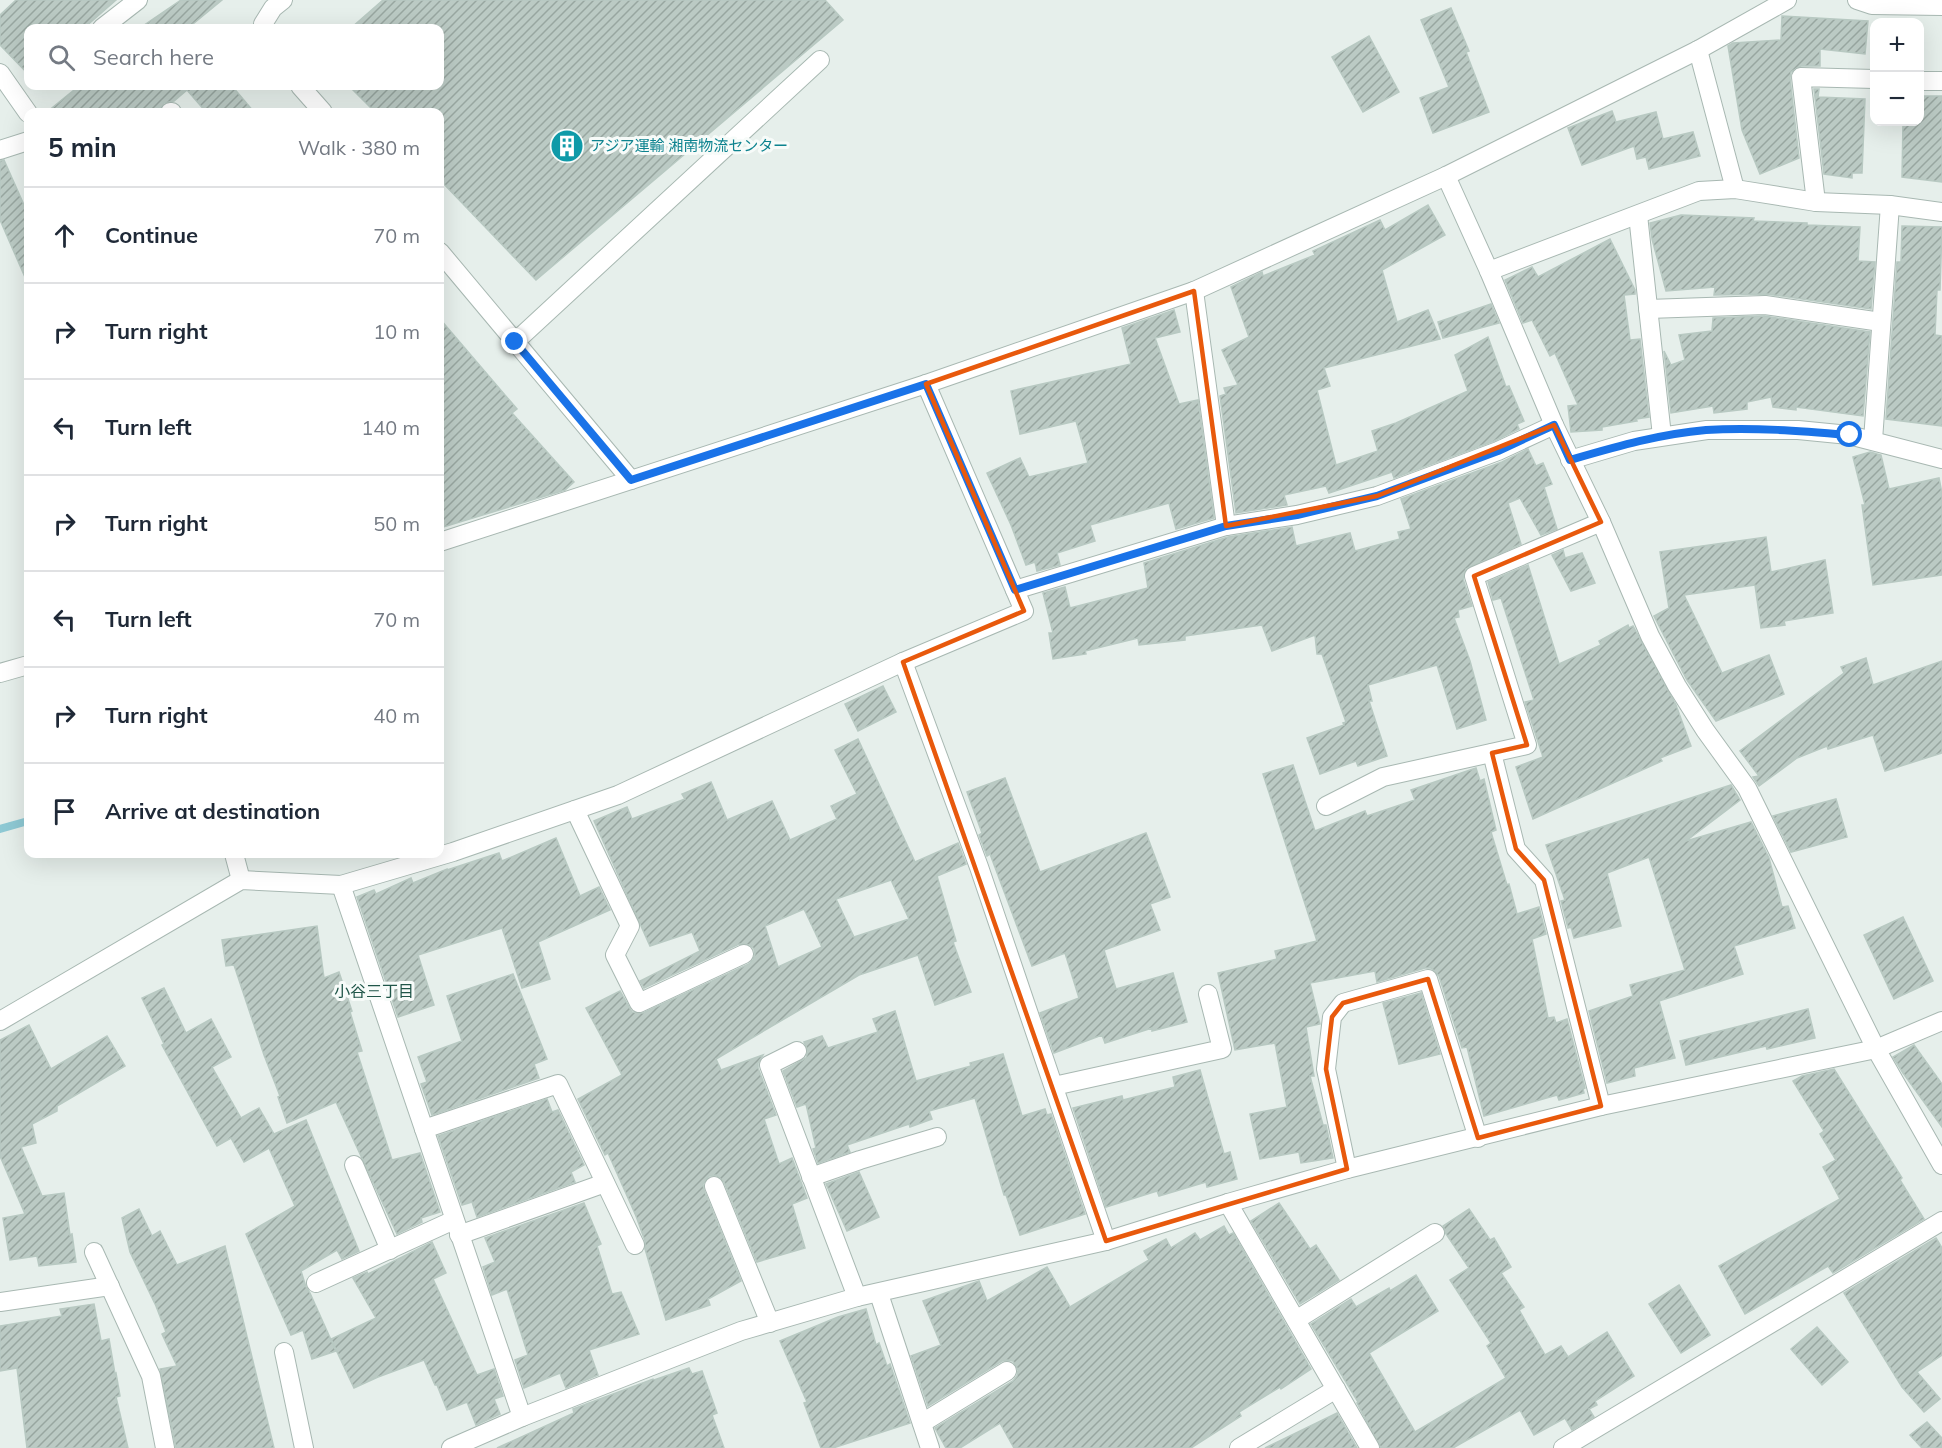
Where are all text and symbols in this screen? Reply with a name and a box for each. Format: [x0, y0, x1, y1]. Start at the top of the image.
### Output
map controls [1870, 18, 1924, 126]
button: + [1870, 18, 1924, 72]
search box [24, 24, 444, 90]
icon: search [45, 41, 78, 74]
text: Search here [93, 43, 214, 71]
button: − [1870, 72, 1924, 126]
building icon: アジア運輸 湘南物流センター [549, 128, 585, 164]
text: 5 min [48, 131, 117, 164]
text: Walk · 380 m [298, 135, 420, 160]
place label: アジア運輸 湘南物流センター [590, 136, 788, 155]
icon: ahead [48, 219, 81, 252]
text: Continue [105, 221, 198, 249]
text: 70 m [373, 223, 420, 248]
icon: right [48, 315, 81, 348]
text: Turn right [105, 317, 208, 345]
text: 10 m [373, 319, 420, 344]
route end [501, 328, 527, 354]
icon: left [48, 411, 81, 444]
text: Turn left [105, 413, 192, 441]
text: 140 m [361, 415, 420, 440]
route start [1836, 421, 1862, 447]
icon: right [48, 507, 81, 540]
text: Turn right [105, 509, 208, 537]
text: 50 m [373, 511, 420, 536]
icon: left [48, 603, 81, 636]
text: Turn left [105, 605, 192, 633]
text: 70 m [373, 607, 420, 632]
icon: right [48, 699, 81, 732]
text: Turn right [105, 701, 208, 729]
text: 40 m [373, 703, 420, 728]
icon: arrive [48, 795, 81, 828]
text: Arrive at destination [105, 797, 320, 825]
district label: 小谷三丁目 [334, 981, 414, 1001]

